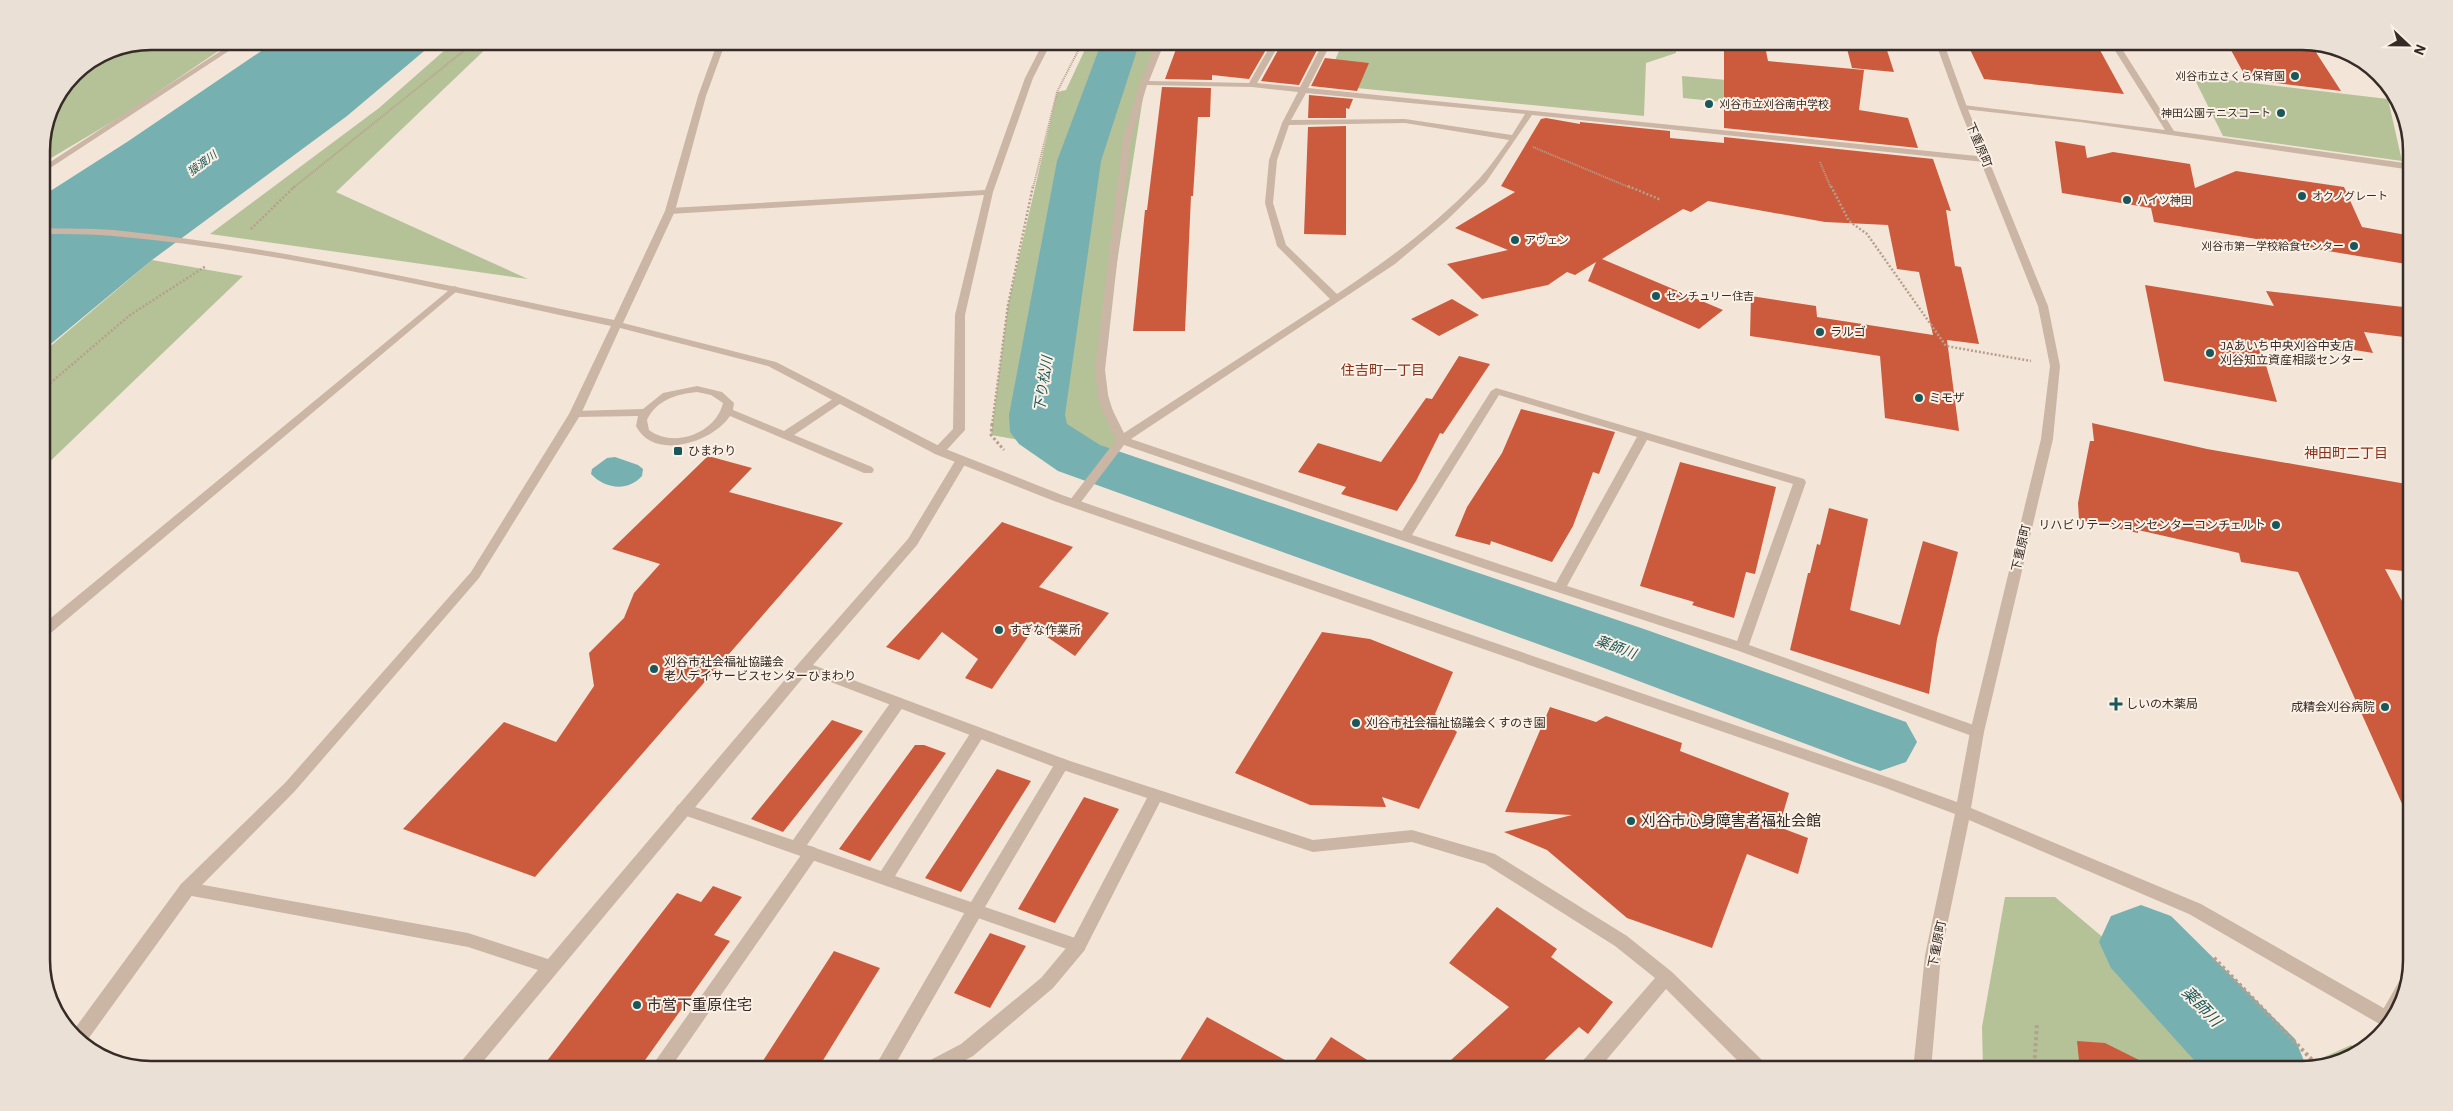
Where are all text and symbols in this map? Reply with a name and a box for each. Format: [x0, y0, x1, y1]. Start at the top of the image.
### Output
north arrow [2383, 20, 2433, 70]
text: N [2410, 42, 2430, 58]
place label: 刈谷市立さくら保育園 [2175, 69, 2285, 83]
marker: 刈谷市立さくら保育園 [2289, 70, 2301, 82]
place label: 刈谷市立刈谷南中学校 [1719, 97, 1829, 111]
marker: 刈谷市立刈谷南中学校 [1703, 98, 1715, 110]
place label: 神田公園テニスコート [2161, 106, 2271, 120]
marker: 神田公園テニスコート [2275, 107, 2287, 119]
street label: 下重原町 [1963, 120, 1996, 170]
water label: 猿渡川 [185, 147, 220, 179]
place label: オクノグレート [2312, 189, 2388, 203]
marker: オクノグレート [2296, 190, 2308, 202]
place label: ハイツ神田 [2137, 193, 2192, 207]
marker: ハイツ神田 [2121, 194, 2133, 206]
place label: アヴェン [1525, 233, 1569, 247]
marker: アヴェン [1509, 234, 1521, 246]
place label: 刈谷市第一学校給食センター [2201, 239, 2344, 253]
marker: 刈谷市第一学校給食センター [2348, 240, 2360, 252]
place label: センチュリー住吉 [1666, 289, 1754, 303]
marker: センチュリー住吉 [1650, 290, 1662, 302]
place label: ラルゴ [1830, 324, 1866, 339]
marker: ラルゴ [1814, 326, 1826, 338]
place label: JAあいち中央刈谷中支店 刈谷知立資産相談センター [2220, 338, 2364, 367]
marker: JAあいち中央刈谷中支店 刈谷知立資産相談センター [2204, 347, 2216, 359]
water label: 下り松川 [1030, 353, 1056, 413]
district label: 住吉町一丁目 [1341, 361, 1425, 379]
place label: ミモザ [1929, 390, 1965, 405]
marker: ミモザ [1913, 392, 1925, 404]
place label: ひまわり [688, 443, 736, 458]
district label: 神田町二丁目 [2304, 444, 2388, 462]
marker: ひまわり [672, 445, 684, 457]
place label: リハビリテーションセンターコンチェルト [2038, 517, 2266, 532]
marker: リハビリテーションセンターコンチェルト [2270, 519, 2282, 531]
street label: 下重原町 [2008, 523, 2033, 573]
place label: すぎな作業所 [1009, 622, 1081, 637]
marker: すぎな作業所 [993, 624, 1005, 636]
water label: 薬師川 [1593, 631, 1641, 663]
place label: 刈谷市社会福祉協議会 老人デイサービスセンターひまわり [664, 654, 856, 683]
marker: 刈谷市社会福祉協議会 老人デイサービスセンターひまわり [648, 663, 660, 675]
place label: しいの木薬局 [2126, 696, 2198, 711]
marker: しいの木薬局 [2110, 698, 2122, 710]
place label: 成精会刈谷病院 [2291, 699, 2375, 714]
marker: 成精会刈谷病院 [2379, 701, 2391, 713]
place label: 刈谷市社会福祉協議会くすのき園 [1366, 715, 1546, 730]
marker: 刈谷市社会福祉協議会くすのき園 [1350, 717, 1362, 729]
place label: 刈谷市心身障害者福祉会館 [1641, 811, 1821, 830]
marker: 刈谷市心身障害者福祉会館 [1625, 815, 1637, 827]
street label: 下重原町 [1925, 919, 1948, 969]
water label: 薬師川 [2178, 982, 2227, 1032]
place label: 市営下重原住宅 [647, 995, 752, 1014]
marker: 市営下重原住宅 [631, 999, 643, 1011]

